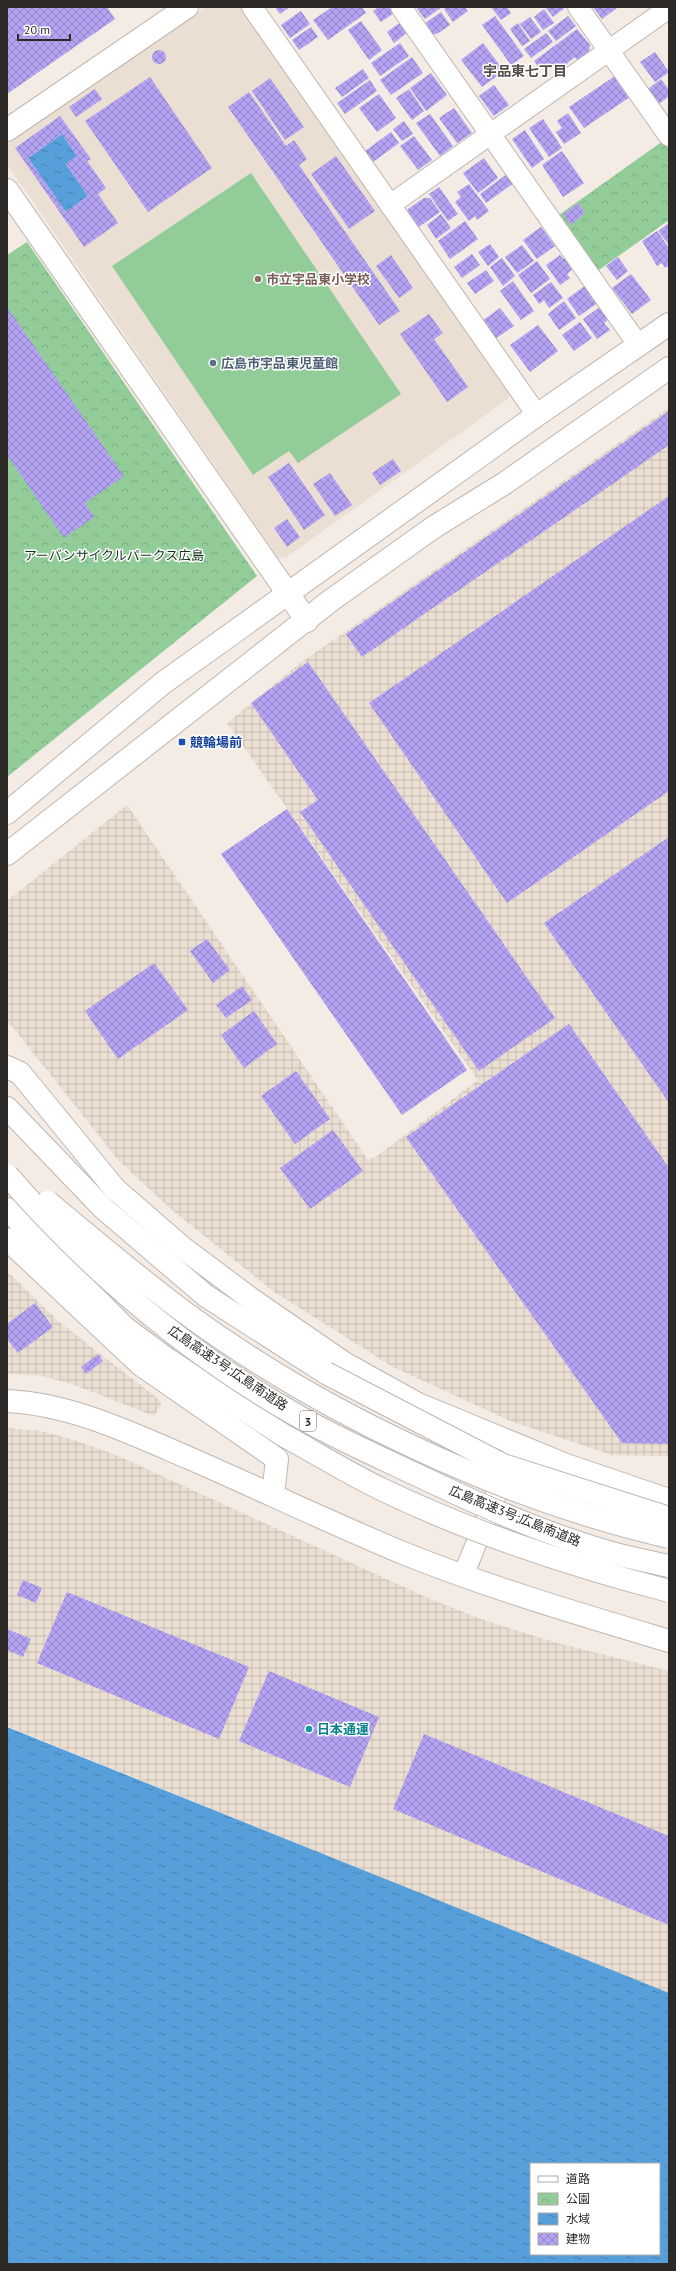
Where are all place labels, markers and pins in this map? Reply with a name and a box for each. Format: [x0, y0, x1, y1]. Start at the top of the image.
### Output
place label: 市立宇品東小学校 [266, 271, 370, 288]
marker: 市立宇品東小学校 [253, 274, 263, 284]
place label: 広島市宇品東児童館 [221, 355, 338, 372]
marker: 広島市宇品東児童館 [208, 358, 218, 368]
place label: 競輪場前 [190, 734, 242, 751]
marker: 競輪場前 [177, 737, 187, 747]
place label: 日本通運 [317, 1721, 369, 1738]
marker: 日本通運 [304, 1724, 314, 1734]

